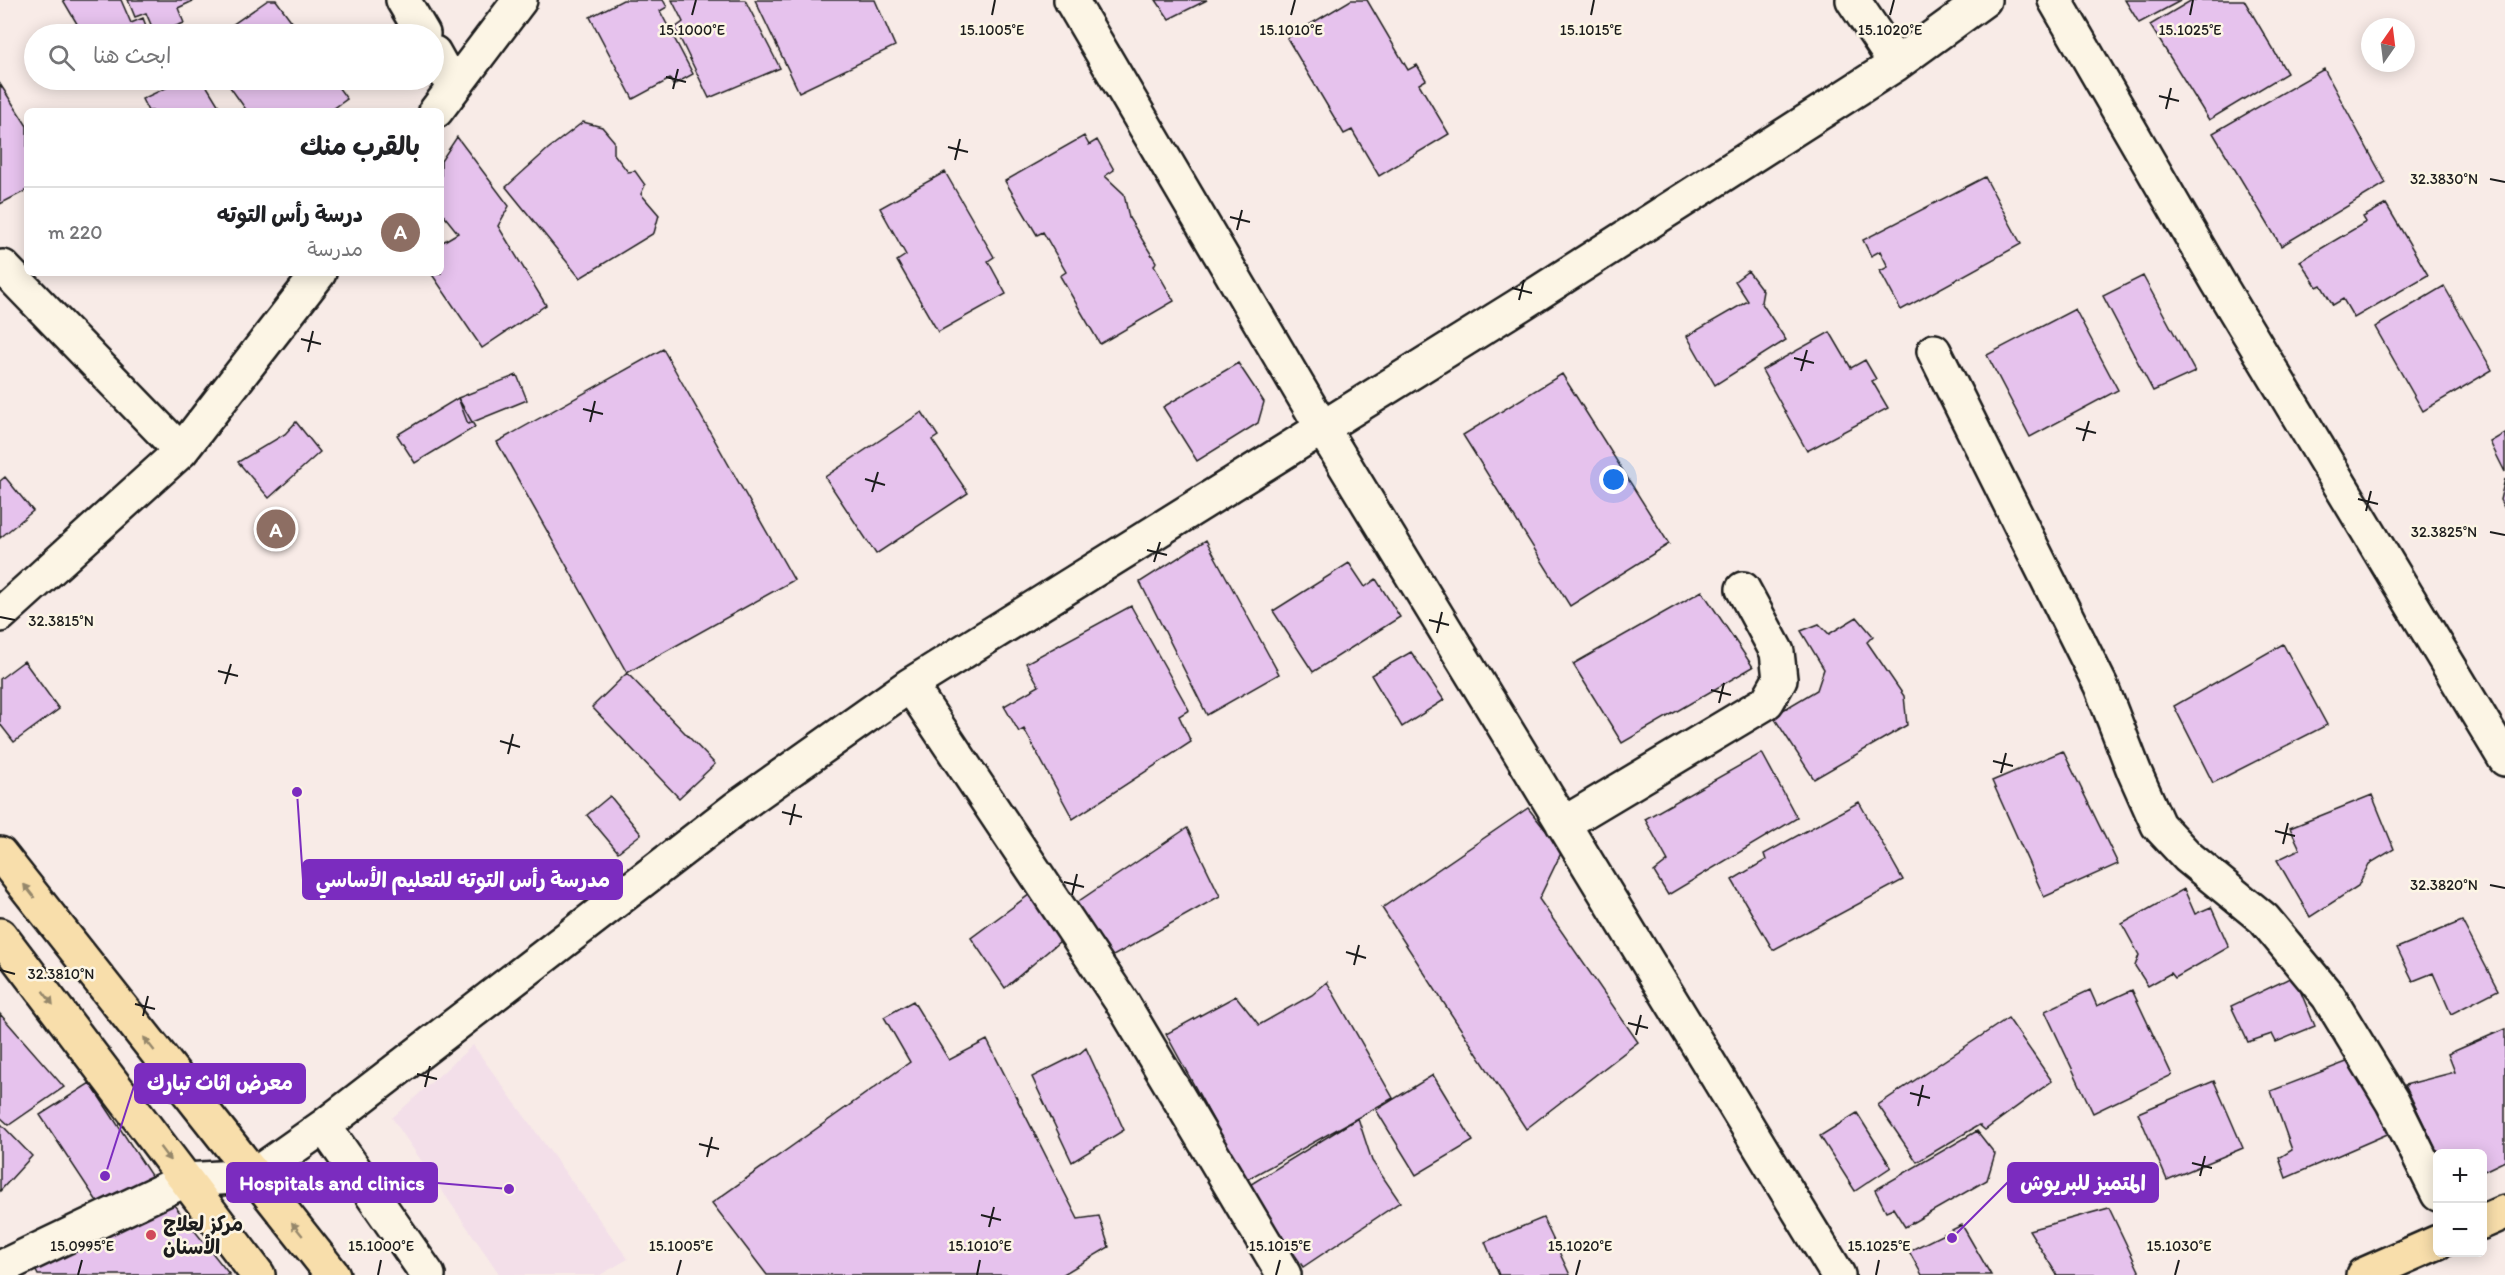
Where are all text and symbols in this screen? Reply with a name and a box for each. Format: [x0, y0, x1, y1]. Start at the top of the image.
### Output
north arrow [2361, 18, 2415, 72]
text: 15.1000°E [659, 21, 725, 39]
text: 15.1005°E [960, 21, 1024, 39]
text: 15.1010°E [1259, 21, 1323, 39]
text: 15.1015°E [1560, 21, 1622, 39]
text: 15.1020°E [1858, 21, 1922, 39]
text: 15.1025°E [2158, 21, 2222, 39]
search box [24, 24, 444, 90]
icon: search [45, 41, 78, 74]
text: ابحث هنا [93, 42, 172, 69]
text: بالقرب منك [300, 130, 420, 162]
text: 32.3830°N [2410, 170, 2478, 188]
text: درسة رأس التوته [217, 201, 363, 228]
text: 220 m [48, 220, 103, 244]
text: A [394, 220, 407, 244]
text: مدرسة [307, 237, 363, 261]
your location [1599, 465, 1628, 494]
pin: A [256, 506, 296, 552]
text: 32.3825°N [2411, 523, 2477, 541]
text: 32.3815°N [28, 612, 94, 630]
callout: مدرسة رأس التوته للتعليم الأساسي [303, 860, 622, 899]
text: مدرسة رأس التوته للتعليم الأساسي [316, 866, 610, 899]
text: 32.3820°N [2410, 876, 2478, 894]
one-way arrow [23, 883, 35, 898]
text: 32.3810°N [28, 965, 94, 983]
one-way arrow [42, 990, 54, 1006]
one-way arrow [144, 1036, 156, 1051]
callout: معرض اثاث تبارك [135, 1064, 305, 1103]
text: معرض اثاث تبارك [147, 1070, 293, 1096]
one-way arrow [159, 1146, 171, 1161]
map controls [2433, 1149, 2487, 1257]
button: + [2433, 1149, 2487, 1203]
callout: Hospitals and clinics [227, 1163, 437, 1202]
callout: المتميز للبريوش [2008, 1163, 2158, 1202]
text: Hospitals and clinics [239, 1170, 425, 1196]
text: المتميز للبريوش [2020, 1170, 2146, 1197]
button: − [2433, 1203, 2487, 1257]
place label: مركز لعلاج الأسنان [163, 1212, 243, 1259]
one-way arrow [291, 1222, 303, 1237]
marker: مركز لعلاج الأسنان [144, 1228, 158, 1242]
text: 15.0995°E [50, 1237, 114, 1255]
text: 15.1000°E [348, 1237, 414, 1255]
text: 15.1005°E [649, 1237, 713, 1255]
text: 15.1010°E [948, 1237, 1012, 1255]
text: 15.1015°E [1249, 1237, 1311, 1255]
text: 15.1020°E [1548, 1237, 1612, 1255]
text: 15.1025°E [1847, 1237, 1911, 1255]
text: 15.1030°E [2147, 1237, 2211, 1255]

